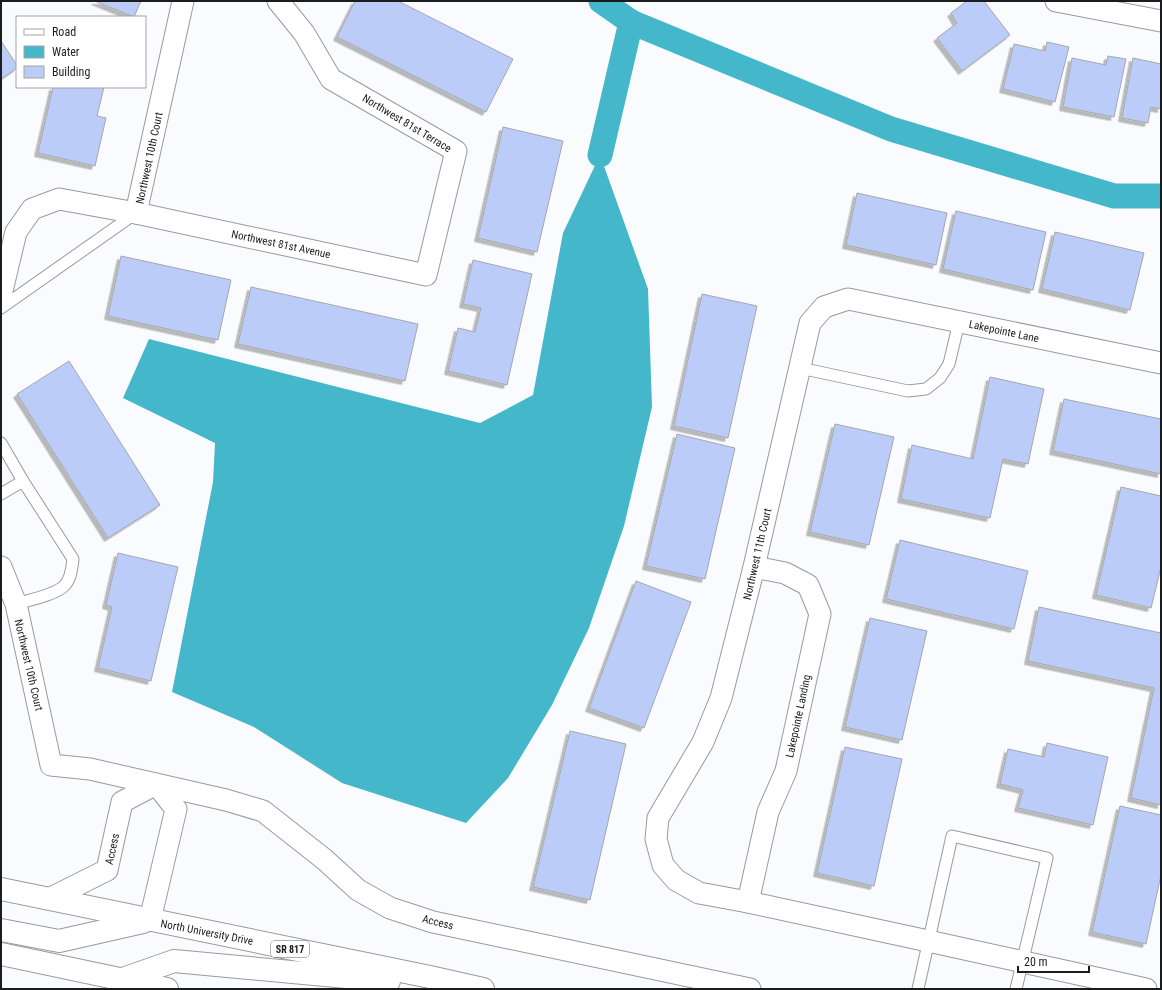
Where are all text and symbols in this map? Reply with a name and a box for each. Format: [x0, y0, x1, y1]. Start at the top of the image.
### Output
legend [16, 16, 146, 88]
text: Road [52, 25, 76, 39]
text: Water [52, 45, 80, 59]
text: Building [52, 65, 90, 79]
street label: Northwest 81st Terrace [360, 92, 454, 155]
street label: Northwest 10th Court [133, 111, 166, 205]
street label: Northwest 81st Avenue [230, 228, 332, 261]
street label: Lakepointe Lane [968, 318, 1040, 345]
street label: Northwest 11th Court [741, 507, 774, 601]
street label: Northwest 10th Court [12, 618, 45, 712]
street label: Lakepointe Landing [783, 673, 814, 759]
street label: Access [103, 832, 122, 866]
street label: Access [421, 912, 455, 933]
street label: North University Drive [159, 917, 254, 948]
road number: SR 817 [271, 941, 309, 957]
scale bar [1018, 948, 1089, 974]
text: 20 m [1024, 955, 1048, 969]

